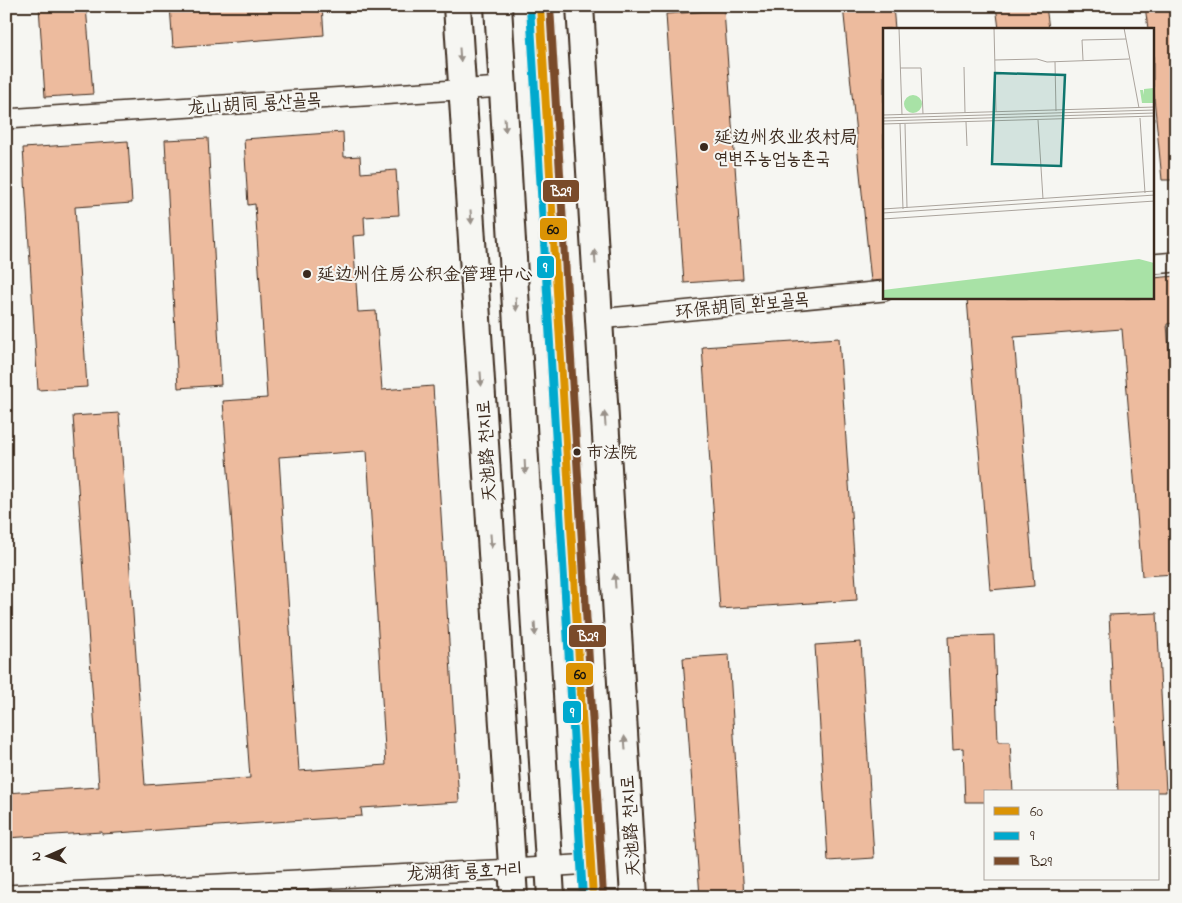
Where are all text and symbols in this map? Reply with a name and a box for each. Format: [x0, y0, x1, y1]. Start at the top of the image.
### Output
inset map [883, 28, 1154, 299]
one-way arrow [457, 47, 465, 63]
street label: 龙山胡同 룡산골목 [186, 87, 322, 123]
one-way arrow [501, 117, 509, 133]
place label: 延边州农业农村局 연변주농업농촌국 [714, 126, 858, 173]
marker: 延边州农业农村局 연변주농업농촌국 [698, 141, 710, 153]
line badge: B29 [542, 179, 580, 203]
text: B29 [550, 182, 572, 203]
one-way arrow [467, 209, 475, 225]
line badge: 60 [539, 217, 568, 241]
text: 60 [546, 220, 559, 241]
one-way arrow [591, 248, 599, 264]
line badge: 9 [536, 255, 555, 279]
text: 9 [542, 258, 548, 279]
place label: 延边州住房公积金管理中心 [317, 263, 533, 289]
marker: 延边州住房公积金管理中心 [301, 268, 313, 280]
street label: 环保胡同 환보골목 [674, 287, 810, 327]
one-way arrow [512, 297, 520, 313]
one-way arrow [477, 372, 485, 388]
street label: 天池路 천지로 [471, 399, 505, 503]
one-way arrow [601, 411, 609, 427]
place label: 市法院 [586, 441, 637, 466]
marker: 市法院 [572, 447, 582, 457]
one-way arrow [522, 459, 530, 475]
one-way arrow [488, 534, 496, 550]
one-way arrow [611, 573, 619, 589]
one-way arrow [531, 621, 539, 637]
line badge: B29 [568, 624, 607, 648]
text: B29 [577, 627, 599, 648]
line badge: 60 [565, 662, 594, 686]
text: 60 [573, 665, 586, 686]
line badge: 9 [562, 700, 582, 724]
text: 9 [569, 703, 575, 724]
one-way arrow [621, 735, 629, 751]
street label: 天池路 천지로 [615, 774, 649, 878]
legend [984, 790, 1160, 880]
text: 60 [1030, 801, 1044, 823]
text: 9 [1030, 825, 1035, 847]
north arrow [22, 830, 72, 880]
text: N [26, 851, 47, 861]
text: B29 [1029, 851, 1053, 873]
street label: 龙湖街 룡호거리 [405, 857, 523, 889]

